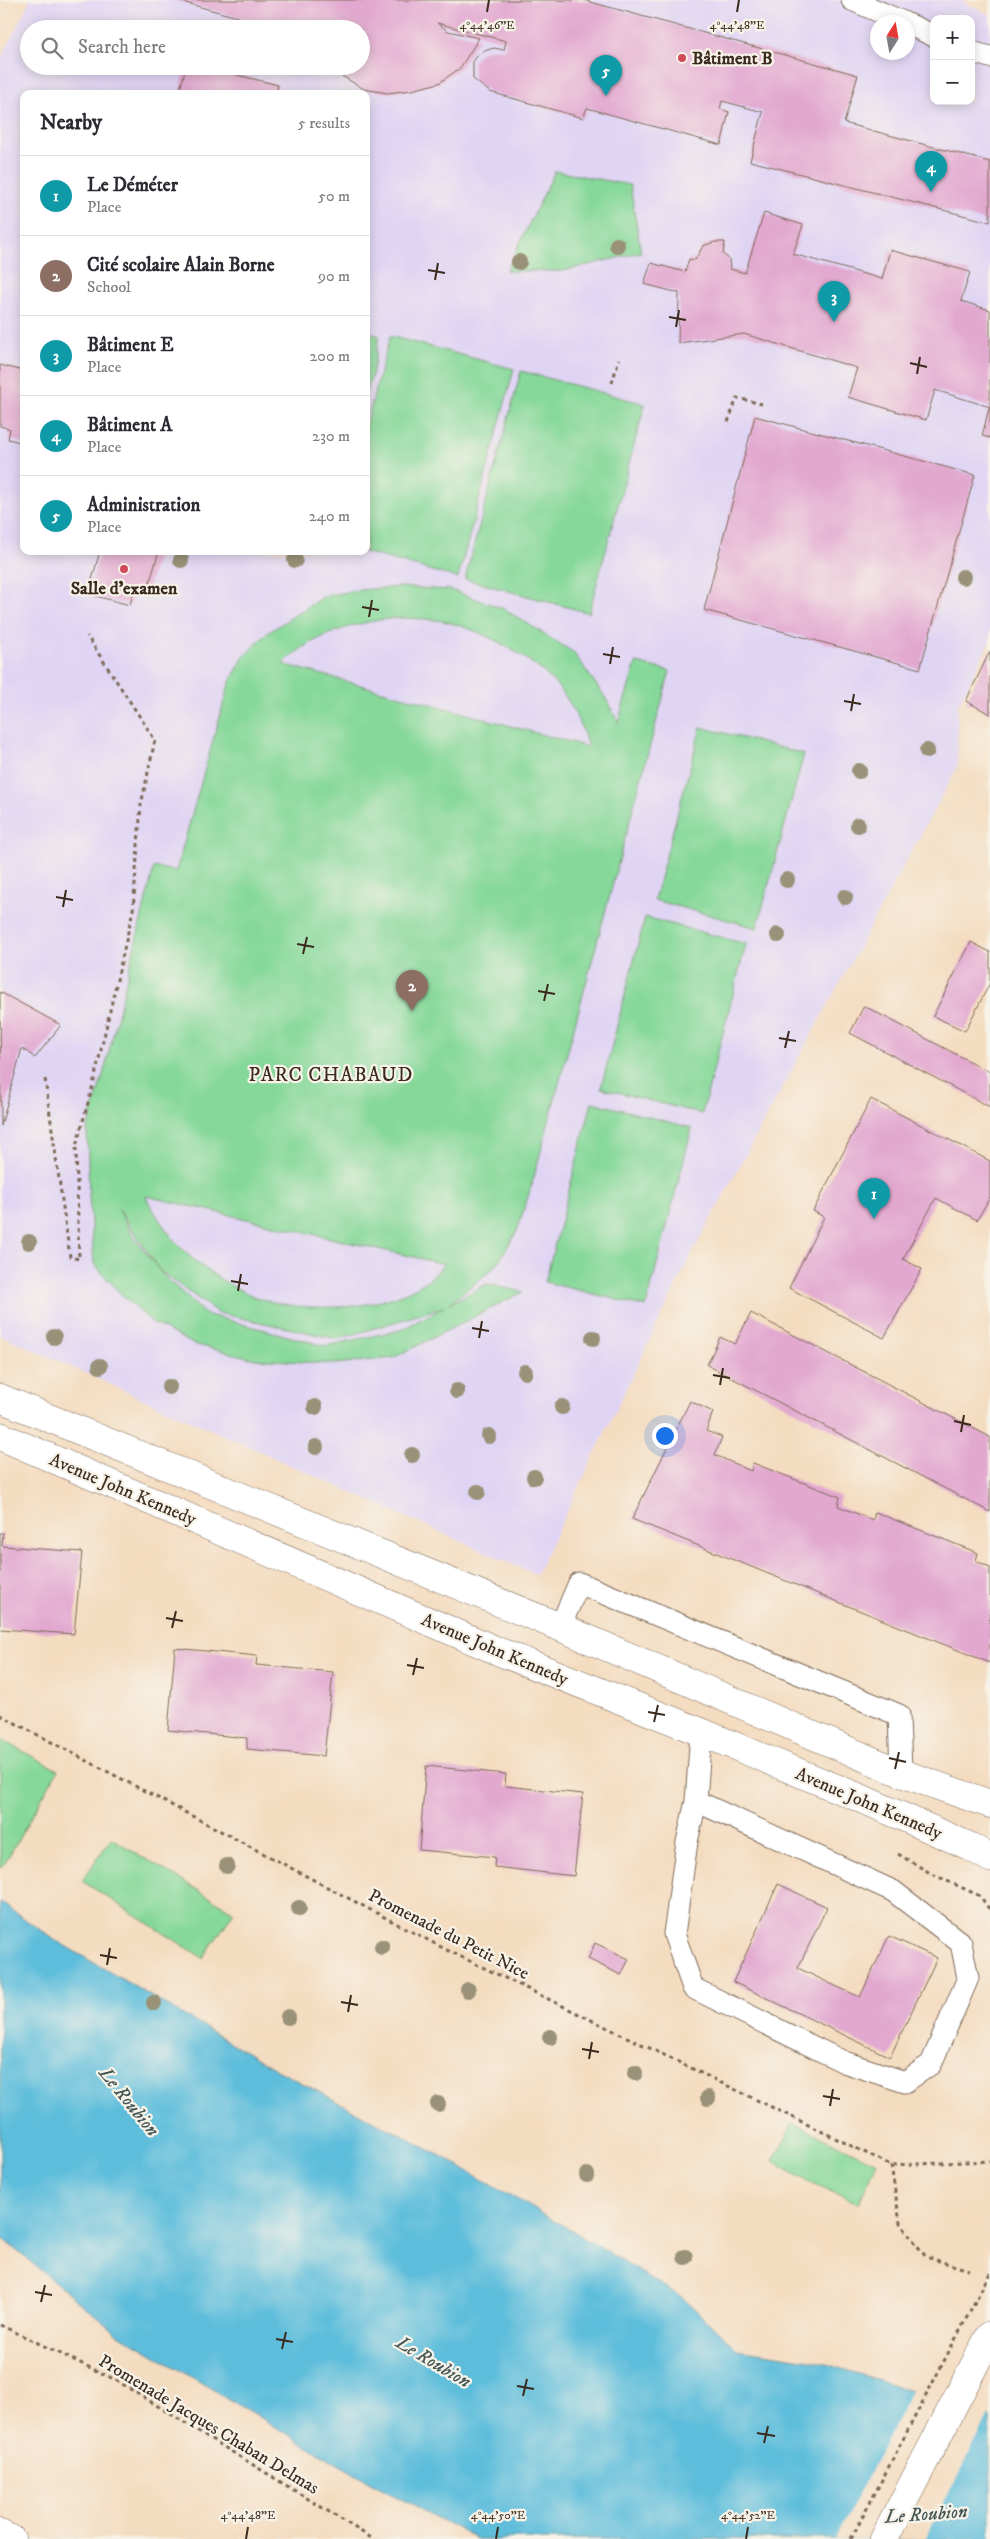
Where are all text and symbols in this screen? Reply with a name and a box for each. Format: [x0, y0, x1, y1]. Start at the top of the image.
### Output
north arrow [870, 15, 915, 60]
map controls [930, 15, 975, 105]
button: + [930, 15, 975, 60]
text: 4°44'46"E [459, 18, 515, 33]
text: 4°44'48"E [709, 18, 765, 33]
search box [20, 20, 370, 75]
icon: search [38, 34, 66, 62]
text: Search here [78, 36, 166, 59]
place label: Bâtiment B [692, 48, 773, 70]
marker: Bâtiment B [676, 52, 688, 64]
pin: 5 [590, 55, 622, 96]
button: − [930, 60, 975, 105]
text: Nearby [40, 110, 102, 136]
text: 5 results [298, 113, 350, 133]
pin: 4 [915, 151, 947, 192]
text: Le Déméter [87, 174, 178, 197]
text: 1 [53, 186, 59, 206]
text: 50 m [318, 186, 350, 206]
text: Place [87, 197, 121, 217]
text: Cité scolaire Alain Borne [87, 254, 275, 277]
text: 2 [52, 266, 60, 286]
text: 90 m [318, 266, 350, 286]
text: School [87, 277, 131, 297]
pin: 3 [818, 281, 850, 322]
text: Bâtiment E [87, 334, 174, 357]
text: 3 [53, 346, 59, 366]
text: 200 m [309, 346, 350, 366]
text: Place [87, 357, 121, 377]
text: Bâtiment A [87, 414, 172, 437]
text: 4 [51, 426, 61, 446]
text: 230 m [312, 426, 350, 446]
text: Place [87, 437, 121, 457]
text: Administration [87, 494, 200, 517]
text: 5 [52, 506, 60, 526]
text: 240 m [309, 506, 350, 526]
text: Place [87, 517, 121, 537]
marker: Salle d'examen [118, 563, 130, 575]
place label: Salle d'examen [71, 578, 178, 600]
pin: 2 [396, 970, 428, 1011]
district label: PARC CHABAUD [249, 1063, 413, 1088]
pin: 1 [858, 1178, 890, 1219]
your location [652, 1423, 678, 1449]
street label: Avenue John Kennedy [46, 1449, 200, 1531]
street label: Avenue John Kennedy [418, 1609, 572, 1691]
street label: Avenue John Kennedy [792, 1763, 946, 1845]
street label: Promenade du Petit Nice [364, 1885, 533, 1985]
water label: Le Roubion [93, 2062, 164, 2142]
water label: Le Roubion [391, 2331, 475, 2394]
street label: Promenade Jacques Chaban Delmas [94, 2350, 323, 2499]
water label: Le Roubion [883, 2500, 969, 2529]
text: 4°44'48"E [220, 2508, 276, 2523]
text: 4°44'50"E [471, 2508, 526, 2523]
text: 4°44'52"E [721, 2508, 775, 2523]

